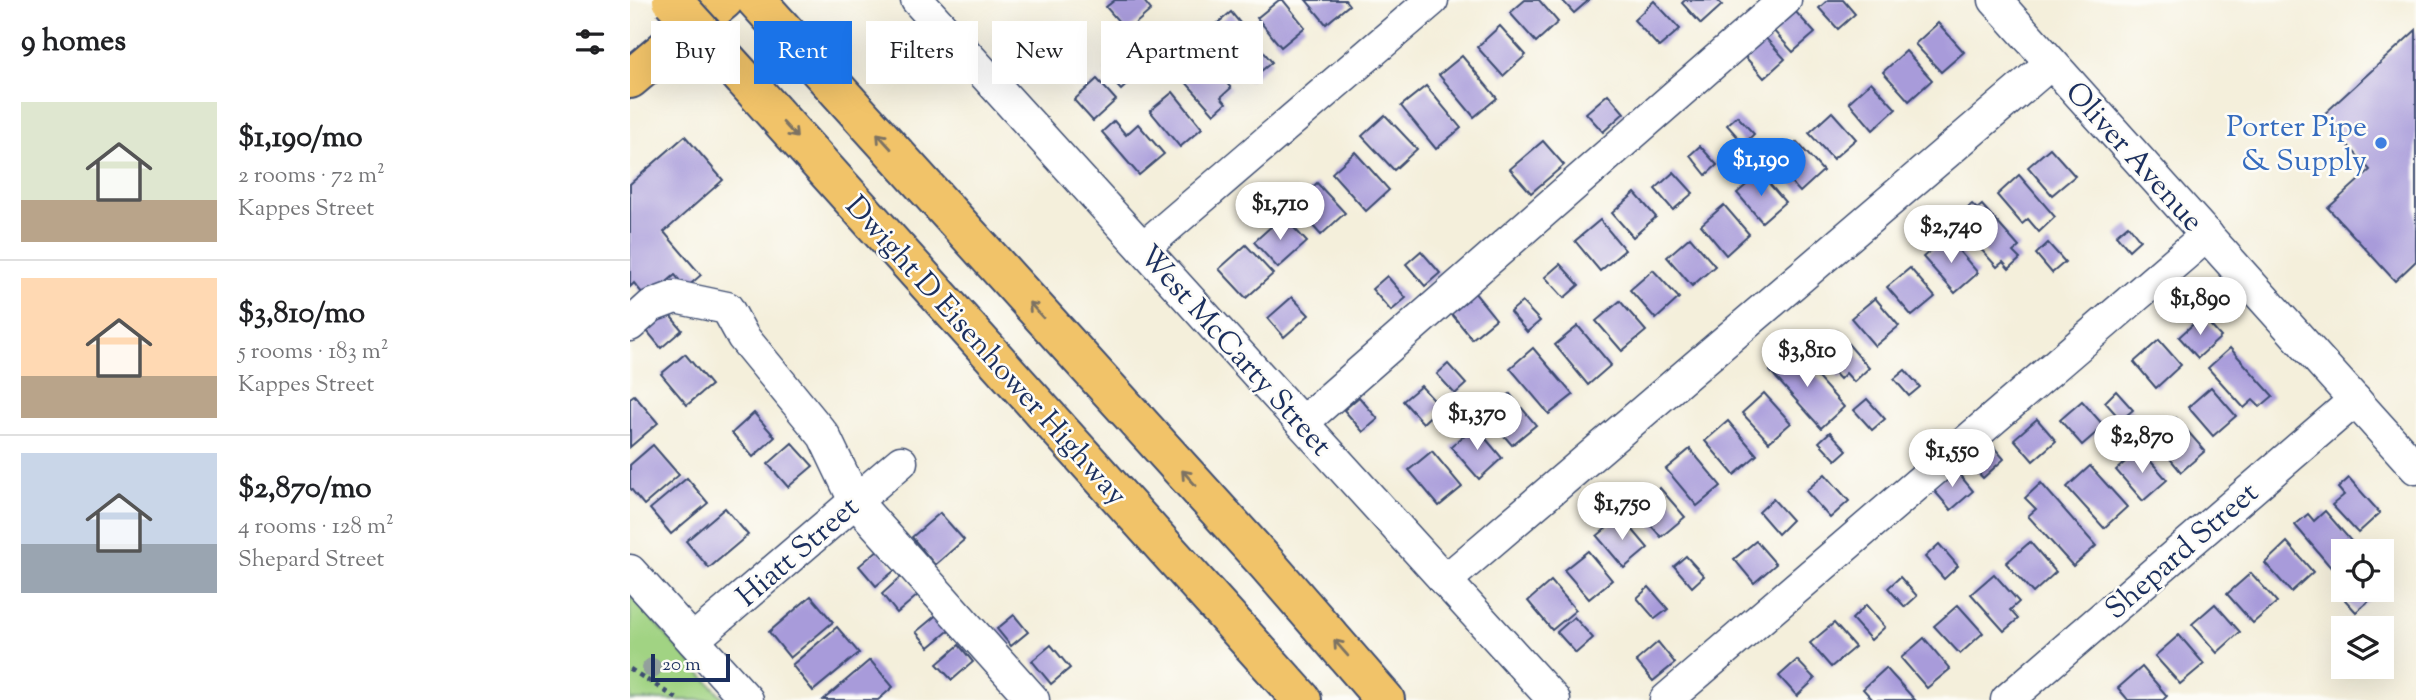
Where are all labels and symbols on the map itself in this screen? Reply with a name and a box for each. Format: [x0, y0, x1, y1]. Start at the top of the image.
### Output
street label: Oliver Avenue [2054, 73, 2212, 242]
place label: Porter Pipe & Supply [2226, 107, 2367, 184]
one-way arrow [781, 121, 798, 138]
one-way arrow [876, 132, 892, 150]
marker: Porter Pipe & Supply [2373, 135, 2389, 151]
pin: $1,190 [1704, 138, 1818, 198]
pin: $1,710 [1223, 182, 1337, 242]
street label: Dwight D Eisenhower Highway [834, 187, 1136, 516]
pin: $2,740 [1894, 205, 2008, 265]
street label: West McCarty Street [1128, 237, 1341, 467]
pin: $1,890 [2143, 278, 2257, 337]
one-way arrow [1028, 301, 1044, 319]
pin: $3,810 [1750, 330, 1864, 389]
pin: $1,370 [1420, 392, 1534, 452]
pin: $2,870 [2085, 416, 2199, 475]
pin: $1,550 [1895, 430, 2009, 489]
one-way arrow [1181, 470, 1198, 487]
street label: Shepard Street [2096, 473, 2269, 631]
pin: $1,750 [1565, 482, 1679, 542]
street label: Hiatt Street [728, 487, 869, 618]
one-way arrow [1333, 639, 1349, 657]
scale bar [651, 651, 730, 683]

